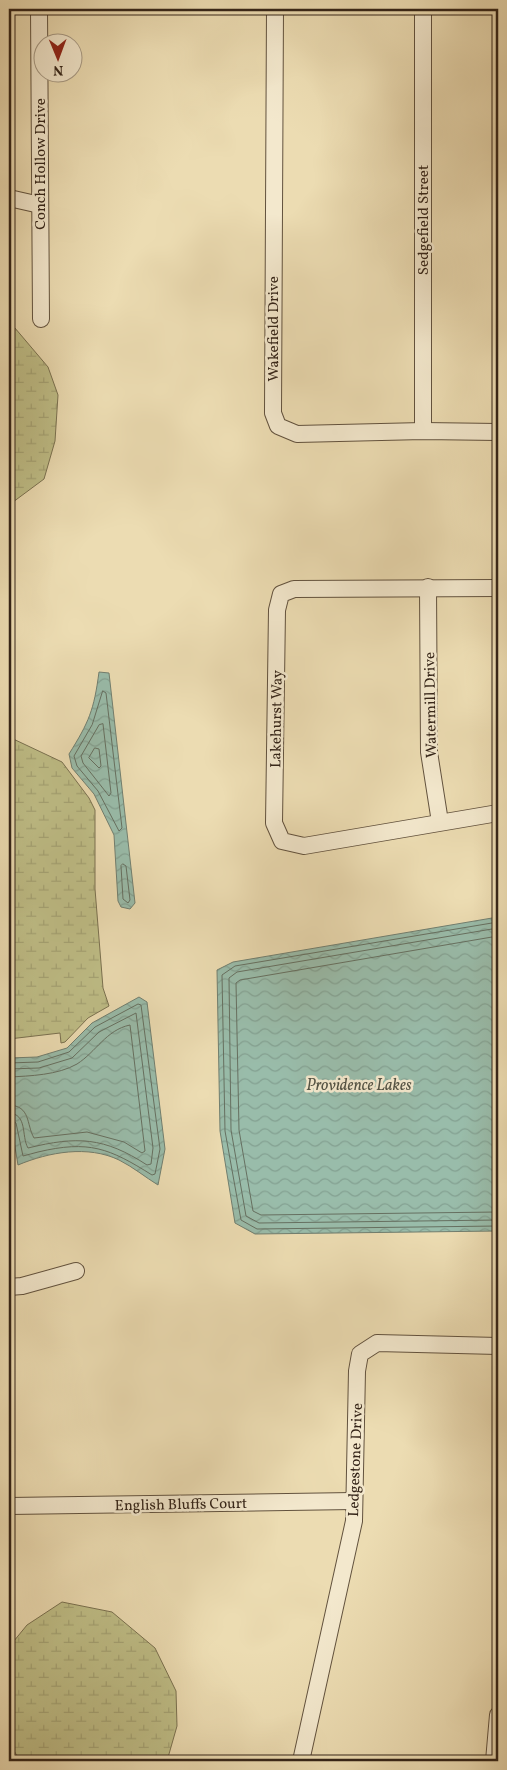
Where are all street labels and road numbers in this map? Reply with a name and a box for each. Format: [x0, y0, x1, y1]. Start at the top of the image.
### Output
street label: Conch Hollow Drive [31, 98, 52, 230]
street label: Sedgefield Street [414, 165, 435, 275]
street label: Wakefield Drive [264, 276, 285, 382]
street label: Watermill Drive [420, 652, 443, 758]
street label: Lakehurst Way [266, 670, 289, 768]
street label: Ledgestone Drive [344, 1403, 369, 1517]
street label: English Bluffs Court [115, 1494, 247, 1517]

